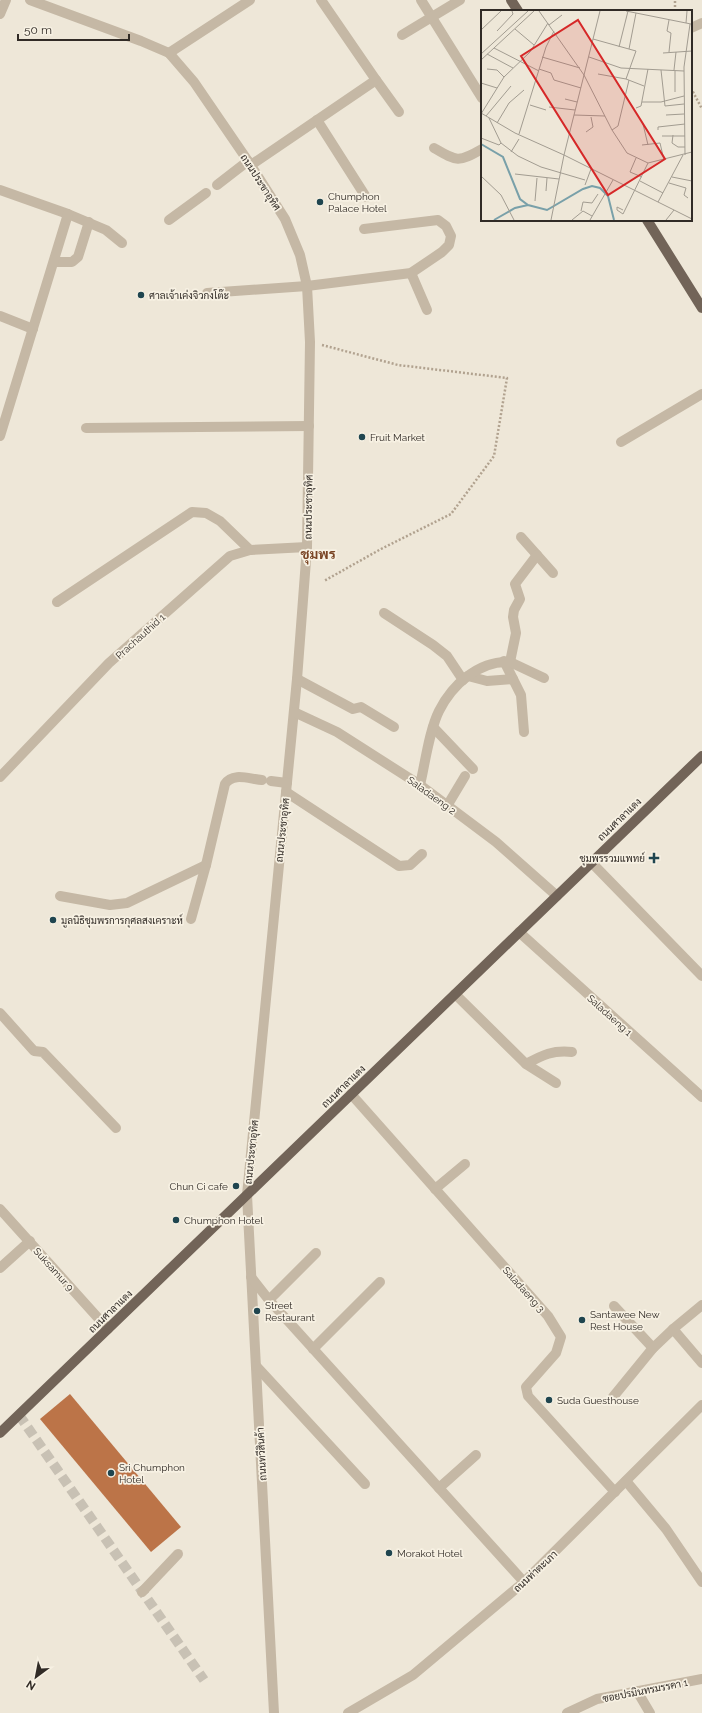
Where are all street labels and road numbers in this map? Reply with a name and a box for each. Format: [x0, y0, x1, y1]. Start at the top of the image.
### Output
street label: ถนนประชาอุทิศ [237, 152, 283, 213]
street label: ถนนประชาอุทิศ [302, 475, 317, 539]
street label: Prachauthid 1 [114, 611, 168, 661]
street label: Saladaeng 2 [405, 774, 458, 817]
street label: ถนนศาลาแดง [595, 796, 643, 843]
street label: ถนนประชาอุทิศ [274, 797, 293, 863]
street label: Saladaeng 1 [585, 993, 635, 1039]
street label: ถนนศาลาแดง [319, 1063, 367, 1110]
street label: ถนนประชาอุทิศ [243, 1119, 262, 1185]
street label: Suksamur 9 [31, 1245, 76, 1293]
street label: Saladaeng 3 [500, 1264, 547, 1314]
street label: ถนนศาลาแดง [86, 1288, 134, 1335]
street label: ถนนทวีสินค้า [254, 1427, 268, 1481]
street label: ถนนท่าตะเภา [511, 1548, 559, 1594]
street label: ซอยปรมินทรมรรคา 1 [602, 1677, 689, 1704]

